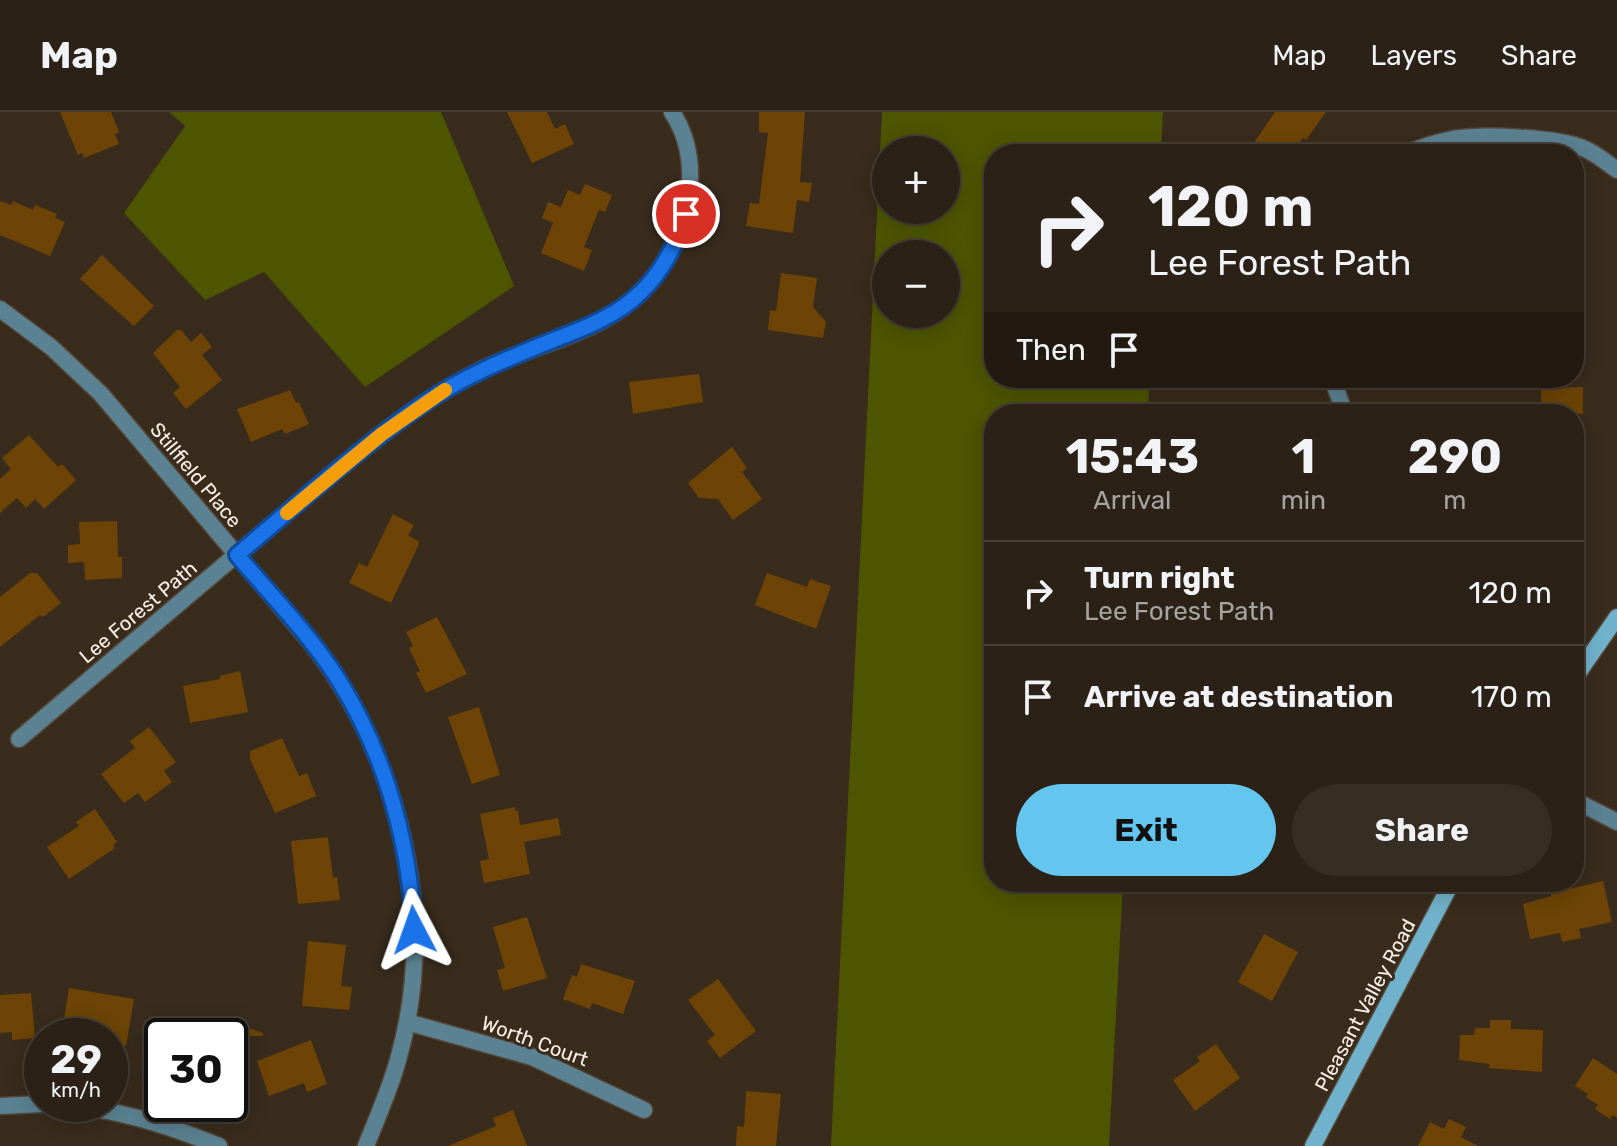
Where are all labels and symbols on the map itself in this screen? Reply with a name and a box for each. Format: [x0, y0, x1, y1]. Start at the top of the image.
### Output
pin [652, 180, 720, 248]
street label: Stillfield Place [145, 418, 247, 532]
street label: Lee Forest Path [74, 556, 202, 668]
position arrow [372, 888, 456, 972]
street label: Pleasant Valley Road [1309, 915, 1421, 1095]
street label: Worth Court [478, 1011, 592, 1071]
speed limit sign: 30 [144, 1018, 248, 1122]

